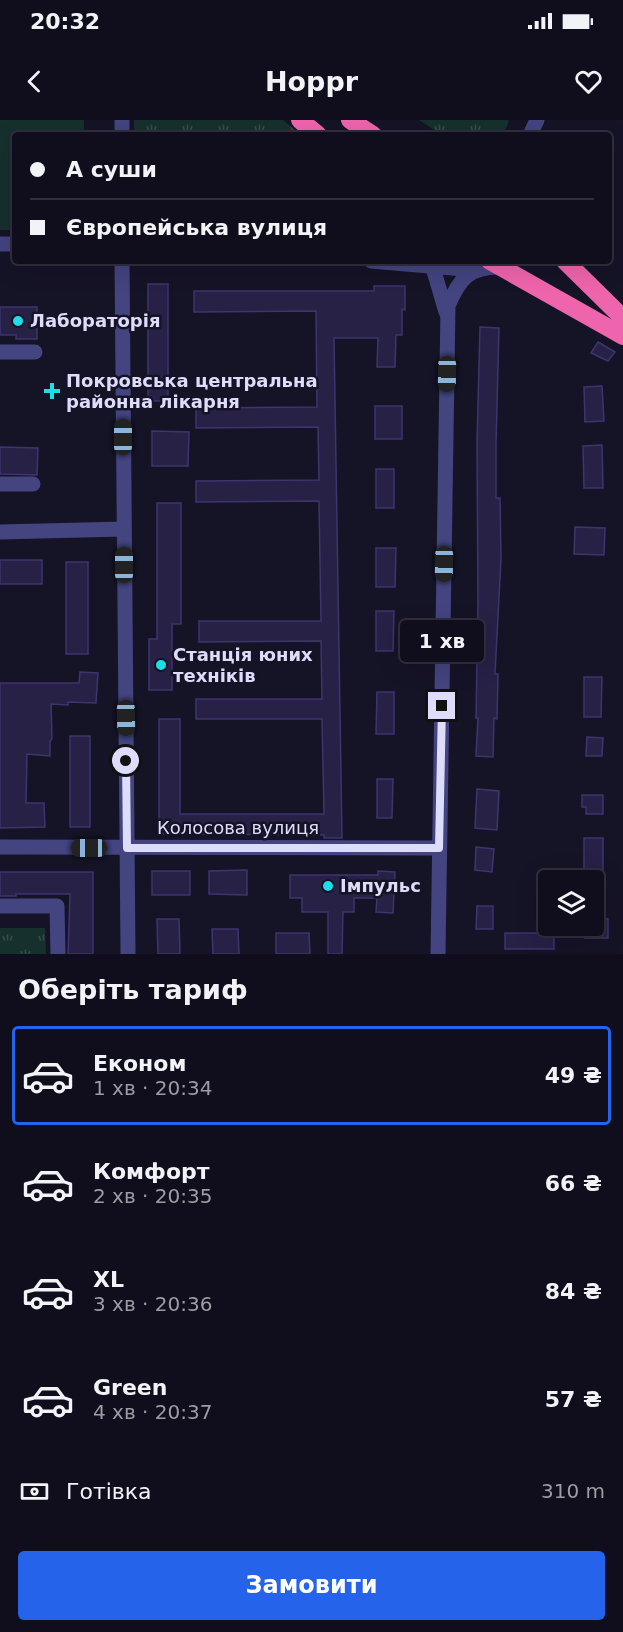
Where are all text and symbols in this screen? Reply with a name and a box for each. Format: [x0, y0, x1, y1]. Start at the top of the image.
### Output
text: 20:32 [30, 9, 100, 34]
icon: back [18, 65, 51, 98]
icon: heart [572, 65, 605, 98]
text: Hoppr [265, 66, 358, 97]
text: А суши [66, 157, 157, 182]
text: Європейська вулиця [66, 215, 327, 240]
place label: Лабораторія [30, 310, 160, 331]
marker: Лабораторія [11, 314, 25, 328]
car [438, 356, 456, 392]
place label: Покровська центральна районна лікарня [66, 370, 318, 412]
marker: Покровська центральна районна лікарня [43, 382, 61, 400]
car [114, 419, 132, 455]
car [435, 546, 453, 582]
car [115, 547, 133, 583]
callout: 1 хв [400, 619, 484, 661]
text: 1 хв [419, 629, 465, 653]
place label: Станція юних техніків [173, 644, 313, 686]
marker: Станція юних техніків [154, 658, 168, 672]
route end [428, 692, 455, 719]
car [117, 700, 135, 736]
route start [112, 747, 139, 774]
street label: Колосова вулиця [157, 817, 319, 838]
car [71, 839, 107, 857]
map controls [538, 870, 604, 936]
button: layers [538, 870, 604, 936]
place label: Імпульс [340, 875, 421, 896]
marker: Імпульс [321, 879, 335, 893]
text: Оберіть тариф [18, 974, 248, 1005]
icon: car [21, 1049, 75, 1103]
text: Економ [93, 1051, 186, 1076]
text: 49 ₴ [545, 1063, 602, 1088]
text: 1 хв · 20:34 [93, 1076, 212, 1100]
icon: car [21, 1157, 75, 1211]
text: Комфорт [93, 1159, 210, 1184]
text: 66 ₴ [545, 1171, 602, 1196]
text: 2 хв · 20:35 [93, 1184, 212, 1208]
icon: car [21, 1265, 75, 1319]
text: XL [93, 1267, 124, 1292]
text: 84 ₴ [545, 1279, 602, 1304]
text: 3 хв · 20:36 [93, 1292, 212, 1316]
icon: car [21, 1373, 75, 1427]
text: Green [93, 1375, 167, 1400]
text: 57 ₴ [545, 1387, 602, 1412]
text: 4 хв · 20:37 [93, 1400, 212, 1424]
icon: cash [18, 1475, 51, 1508]
text: Готівка [66, 1479, 152, 1504]
text: 310 m [541, 1479, 605, 1503]
button: Замовити [18, 1551, 605, 1620]

